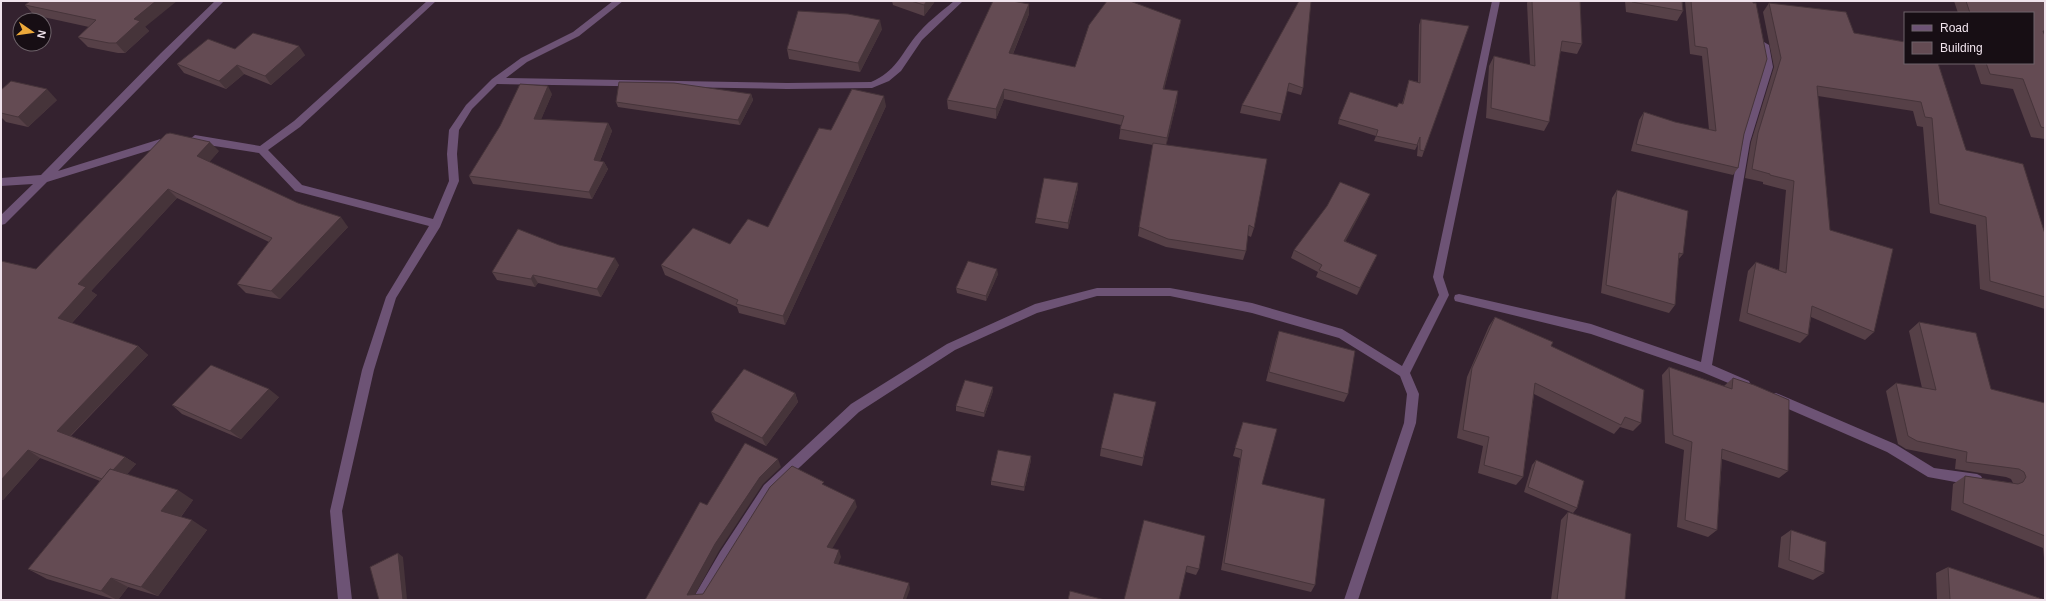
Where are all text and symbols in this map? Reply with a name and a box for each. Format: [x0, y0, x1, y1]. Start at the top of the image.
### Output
north arrow [12, 12, 52, 52]
legend [1904, 12, 2034, 64]
text: Road [1940, 21, 1969, 35]
text: N [35, 29, 48, 40]
text: Building [1940, 41, 1983, 55]

